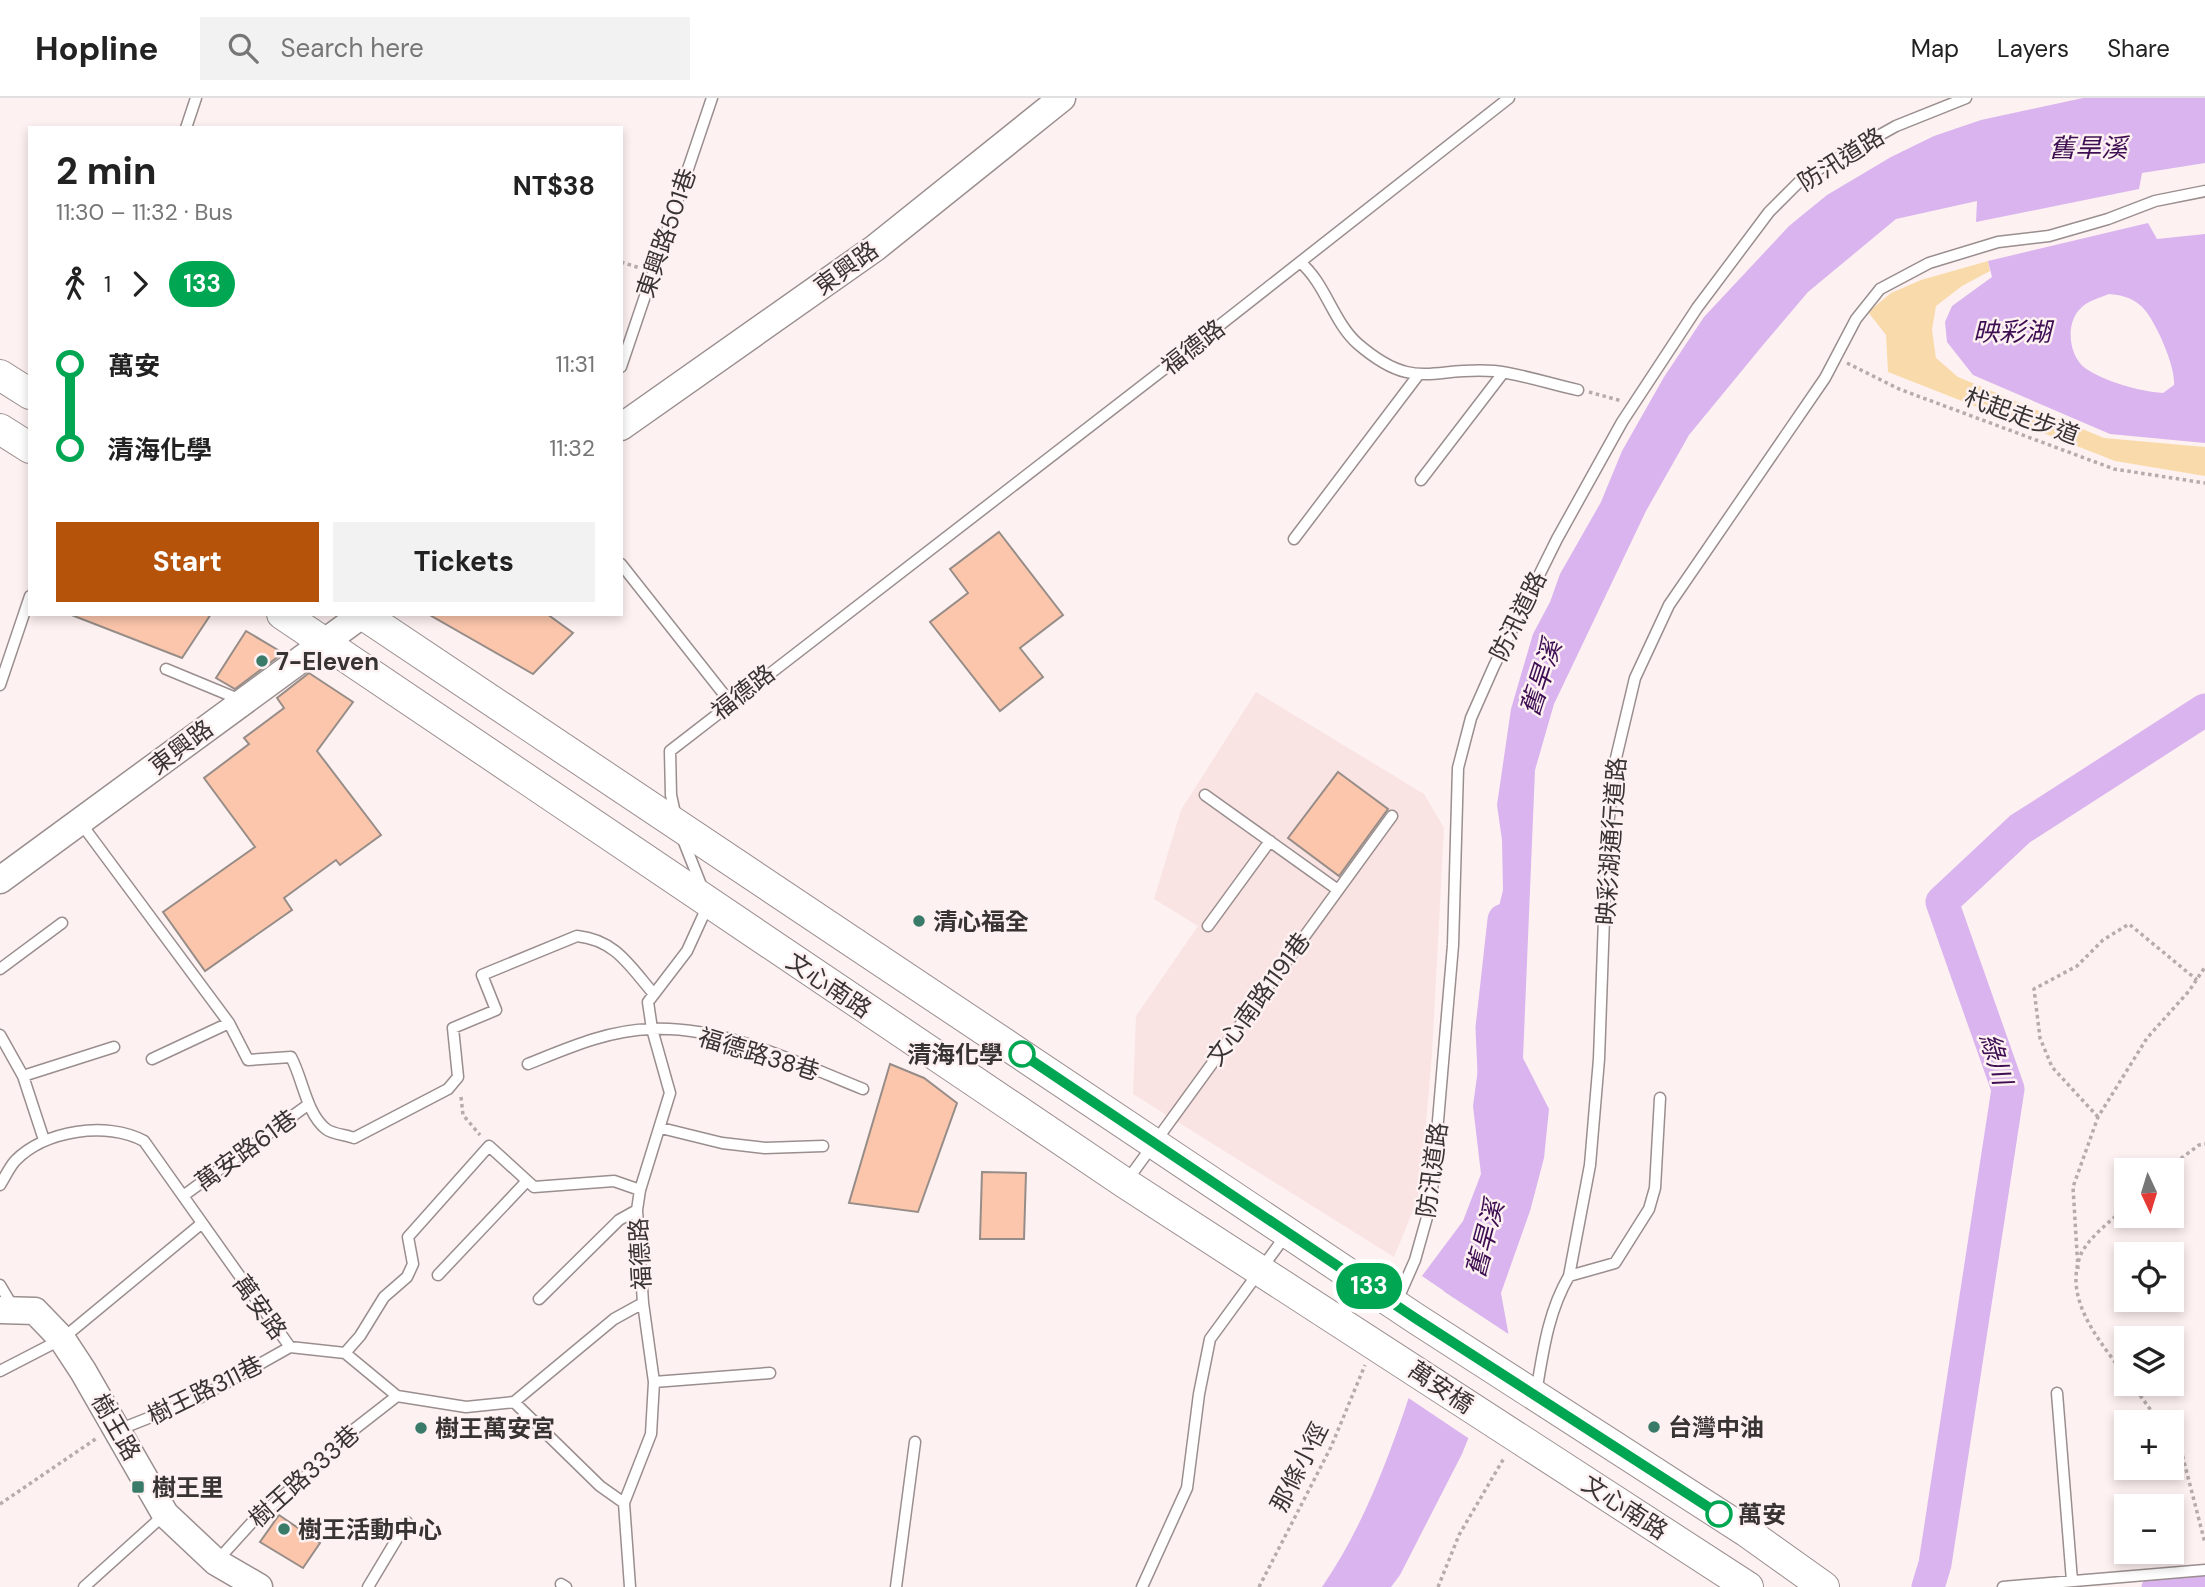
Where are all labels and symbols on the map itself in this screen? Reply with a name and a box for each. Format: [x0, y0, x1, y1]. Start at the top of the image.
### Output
street label: 防汛道路 [1792, 120, 1890, 198]
water label: 舊旱溪 [2049, 131, 2131, 165]
street label: 東興路501巷 [629, 164, 703, 302]
street label: 東興路 [808, 234, 884, 302]
street label: 福德路 [1155, 313, 1231, 381]
water label: 映彩湖 [1973, 315, 2055, 349]
street label: 杙起走步道 [1960, 381, 2084, 451]
street label: 防汛道路 [1483, 566, 1553, 666]
water label: 舊旱溪 [1513, 632, 1570, 720]
place label: 7-Eleven [276, 646, 379, 677]
marker: 7-Eleven [254, 653, 270, 669]
street label: 福德路 [705, 658, 781, 726]
street label: 東興路 [143, 713, 219, 781]
street label: 映彩湖通行道路 [1590, 756, 1632, 926]
place label: 清心福全 [933, 906, 1029, 937]
marker: 清心福全 [911, 913, 927, 929]
street label: 文心南路1191巷 [1199, 926, 1317, 1072]
street label: 文心南路 [781, 945, 877, 1025]
street label: 福德路38巷 [695, 1021, 823, 1087]
water label: 綠川 [1972, 1029, 2021, 1092]
place label: 清海化學 [907, 1039, 1003, 1070]
marker: 清海化學 [1009, 1041, 1035, 1067]
street label: 萬安路61巷 [189, 1103, 303, 1197]
street label: 防汛道路 [1410, 1120, 1454, 1220]
north arrow [2114, 1158, 2184, 1228]
water label: 舊旱溪 [1458, 1193, 1513, 1281]
street label: 福德路 [623, 1217, 657, 1291]
line badge: 133 [1329, 1263, 1409, 1309]
street label: 萬安路 [226, 1269, 294, 1345]
street label: 樹王路311巷 [142, 1349, 268, 1431]
street label: 萬安橋 [1402, 1354, 1480, 1420]
street label: 樹王路 [85, 1388, 147, 1466]
place label: 台灣中油 [1668, 1412, 1764, 1443]
place label: 樹王萬安宮 [435, 1413, 555, 1444]
street label: 那條小徑 [1263, 1417, 1335, 1517]
street label: 樹王路333巷 [242, 1418, 366, 1534]
marker: 台灣中油 [1646, 1419, 1662, 1435]
marker: 樹王萬安宮 [413, 1420, 429, 1436]
street label: 文心南路 [1576, 1468, 1674, 1546]
place label: 樹王里 [152, 1472, 224, 1503]
marker: 樹王里 [130, 1479, 146, 1495]
place label: 萬安 [1738, 1499, 1786, 1530]
marker: 萬安 [1706, 1501, 1732, 1527]
place label: 樹王活動中心 [298, 1514, 442, 1545]
marker: 樹王活動中心 [276, 1521, 292, 1537]

